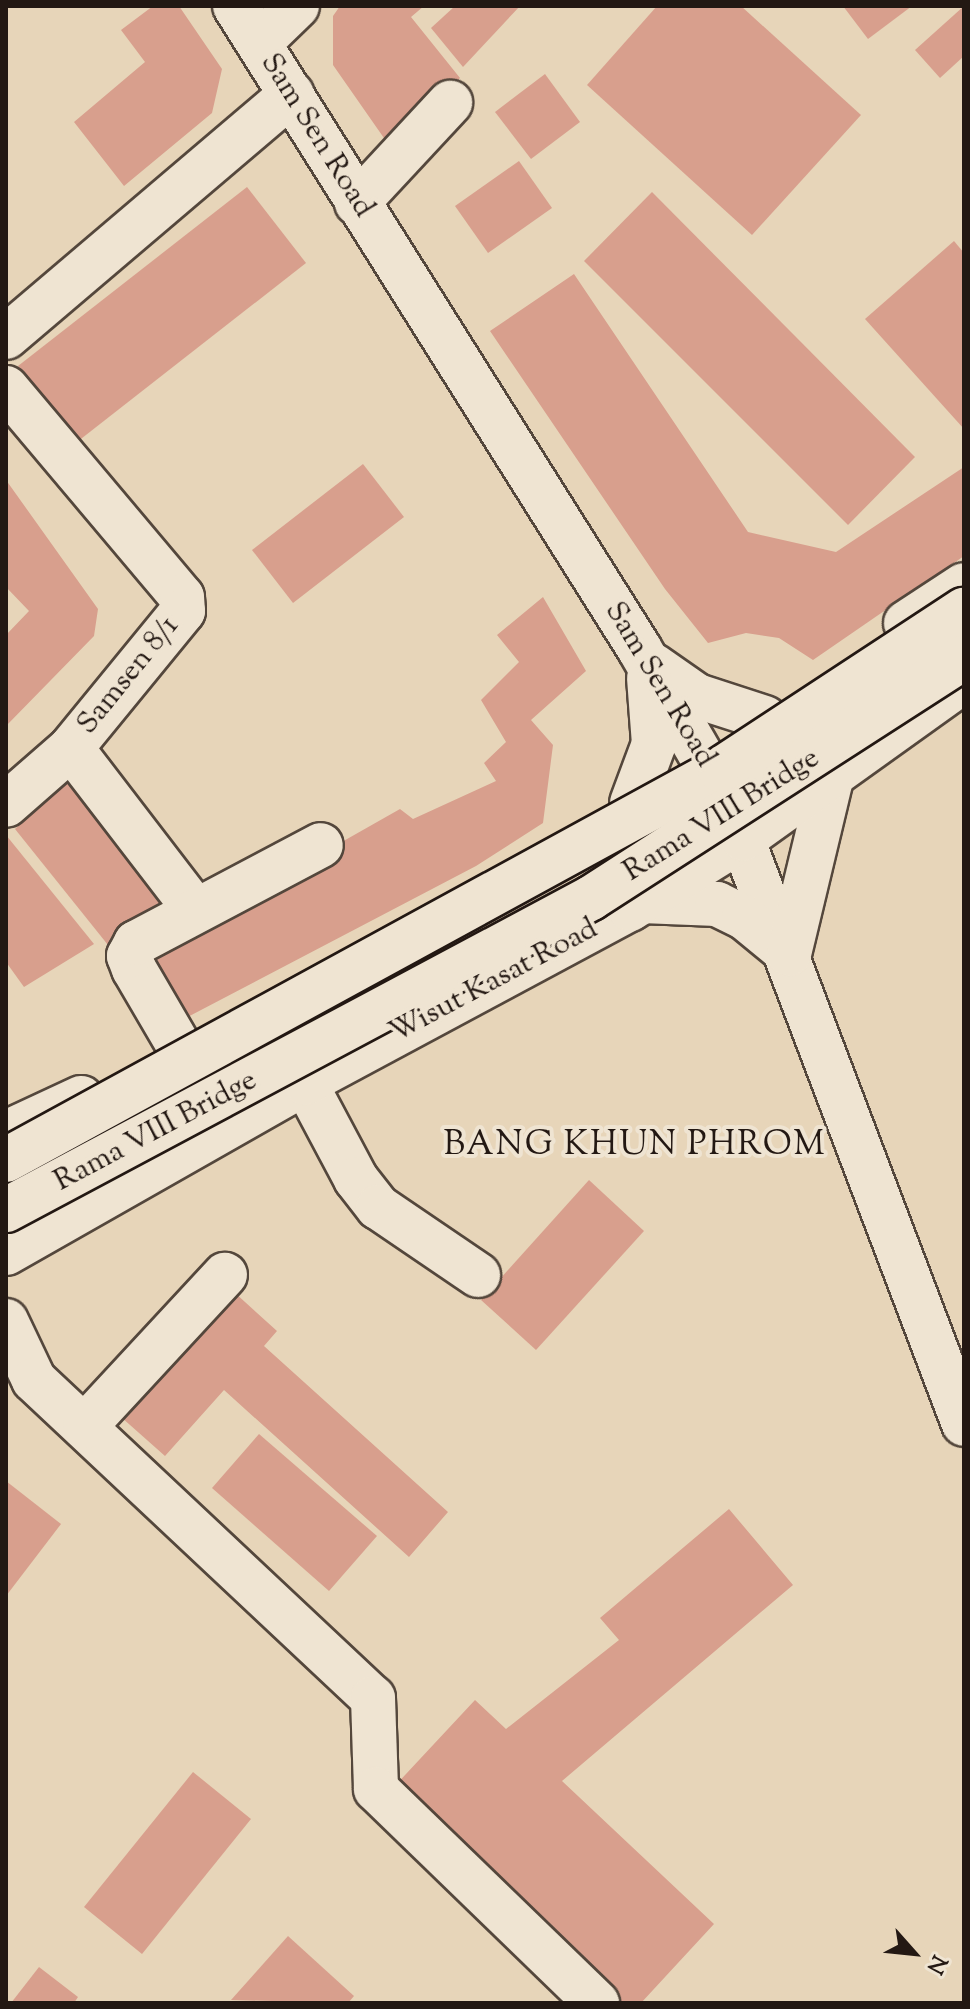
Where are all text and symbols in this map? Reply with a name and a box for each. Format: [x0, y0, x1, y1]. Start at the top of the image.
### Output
street label: Sam Sen Road [251, 47, 381, 225]
street label: Sam Sen Road [596, 596, 722, 774]
street label: Samsen 8/1 [70, 610, 188, 742]
street label: Rama VIII Bridge [617, 741, 827, 891]
street label: Wisut Kasat Road [384, 912, 604, 1052]
street label: Rama VIII Bridge [49, 1063, 263, 1201]
district label: BANG KHUN PHROM [443, 1126, 827, 1166]
north arrow [874, 1913, 954, 1993]
text: N [917, 1949, 954, 1979]

